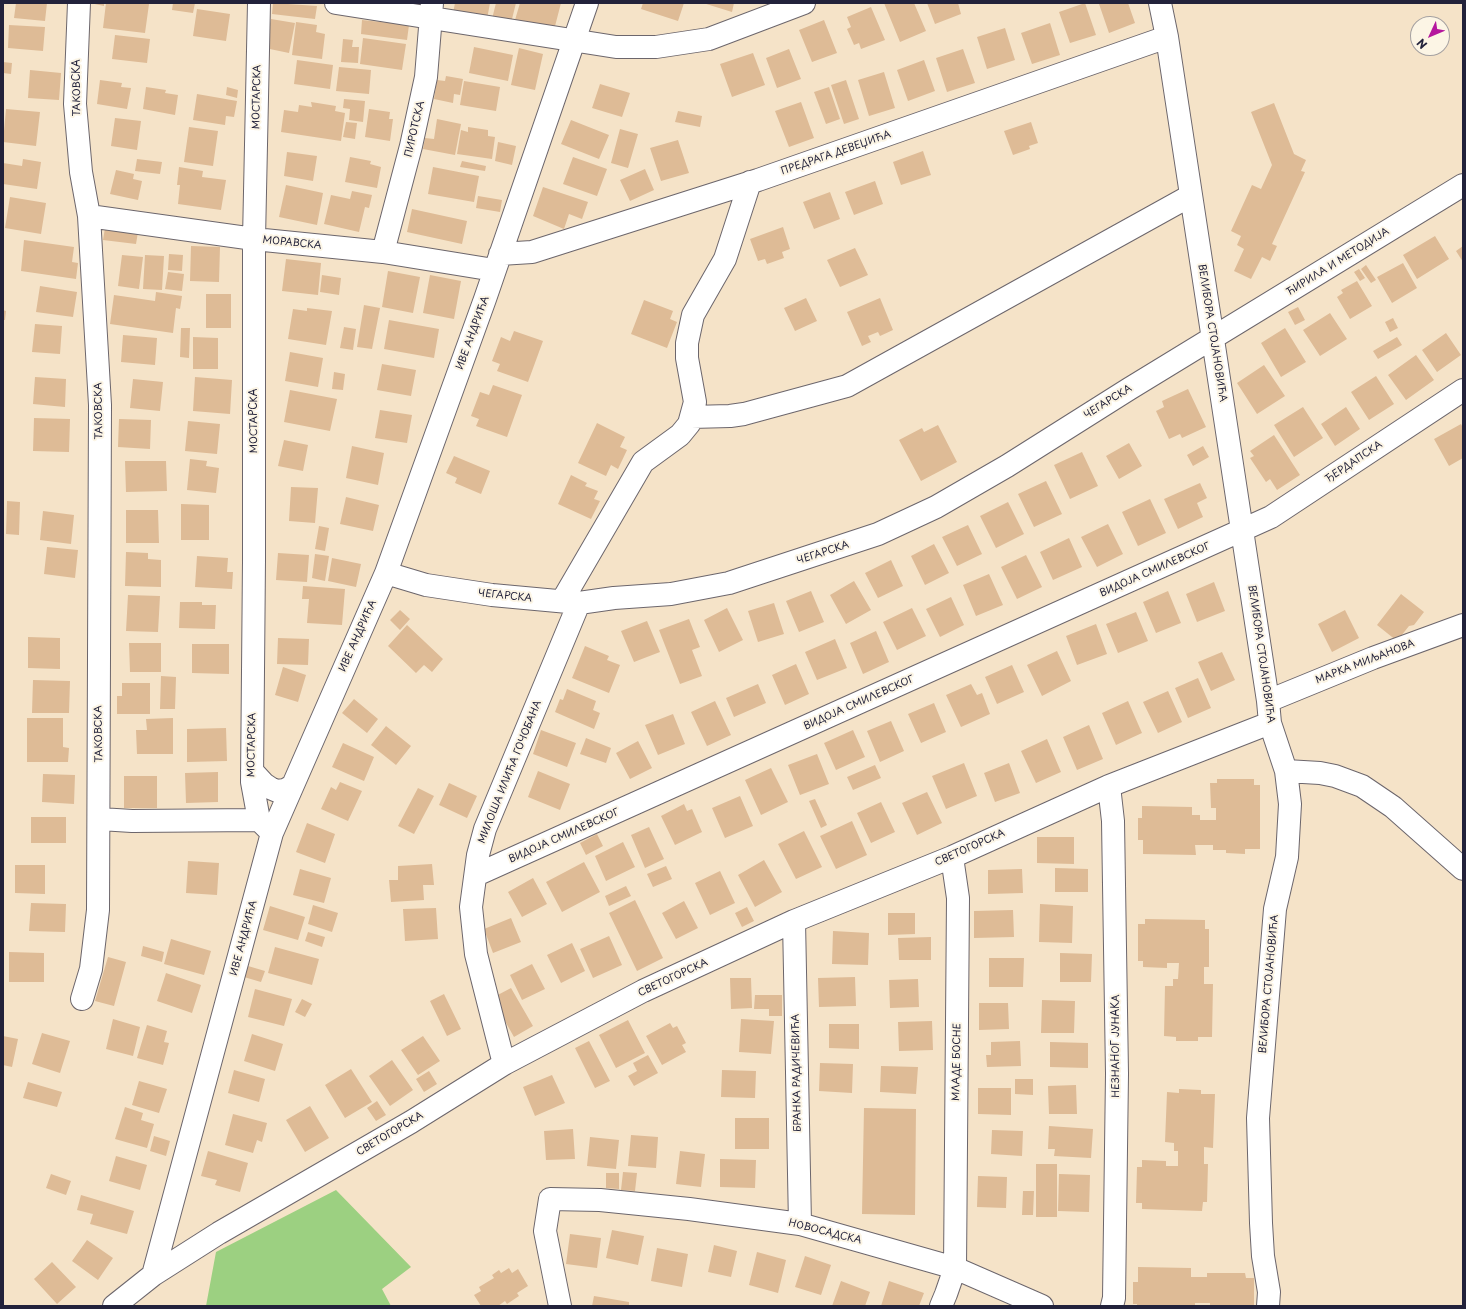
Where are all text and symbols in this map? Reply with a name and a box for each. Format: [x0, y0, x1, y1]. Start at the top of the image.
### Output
north arrow [1410, 16, 1450, 56]
text: N [1413, 35, 1431, 53]
street label: ТАКОВСКА [71, 59, 83, 117]
street label: МОСТАРСКА [250, 65, 264, 129]
street label: ПИРОТСКА [403, 100, 427, 158]
street label: ПРЕДРАГА ДЕВЕЏИЋА [779, 129, 893, 177]
street label: ЋИРИЛА И МЕТОДИЈА [1285, 226, 1391, 298]
street label: МОРАВСКА [262, 234, 322, 252]
street label: ВЕЛИБОРА СТОЈАНОВИЋА [1195, 263, 1229, 403]
street label: ИВЕ АНДРИЋА [454, 295, 492, 371]
street label: ТАКОВСКА [93, 382, 105, 440]
street label: ЧЕГАРСКА [1082, 383, 1134, 421]
street label: МОСТАРСКА [248, 389, 260, 453]
street label: ЂЕРДАПСКА [1323, 439, 1385, 485]
street label: ЧЕГАРСКА [795, 539, 851, 567]
street label: ВИДОЈА СМИЛЕВСКОГ [1098, 540, 1212, 600]
street label: ВЕЛИБОРА СТОЈАНОВИЋА [1245, 584, 1277, 724]
street label: ЧЕГАРСКА [477, 587, 533, 605]
street label: ИВЕ АНДРИЋА [337, 598, 379, 674]
street label: МАРКА МИЉАНОВА [1314, 638, 1416, 686]
street label: ВИДОЈА СМИЛЕВСКОГ [802, 673, 916, 733]
street label: МИЛОША ИЛИЋА ГОЧОБАНА [476, 699, 544, 845]
street label: ТАКОВСКА [93, 705, 105, 763]
street label: МОСТАРСКА [245, 713, 259, 777]
street label: ВИДОЈА СМИЛЕВСКОГ [507, 806, 621, 866]
street label: СВЕТОГОРСКА [933, 827, 1007, 869]
street label: ИВЕ АНДРИЋА [228, 899, 260, 977]
street label: ВЕЛИБОРА СТОЈАНОВИЋА [1257, 914, 1281, 1054]
street label: СВЕТОГОРСКА [636, 957, 710, 999]
street label: НЕЗНАНОГ ЈУНАКА [1110, 994, 1122, 1098]
street label: БРАНКА РАДИЧЕВИЋА [790, 1014, 804, 1132]
street label: МЛАДЕ БОСНЕ [950, 1023, 964, 1101]
street label: СВЕТОГОРСКА [355, 1109, 425, 1159]
street label: НОВОСАДСКА [787, 1217, 863, 1247]

